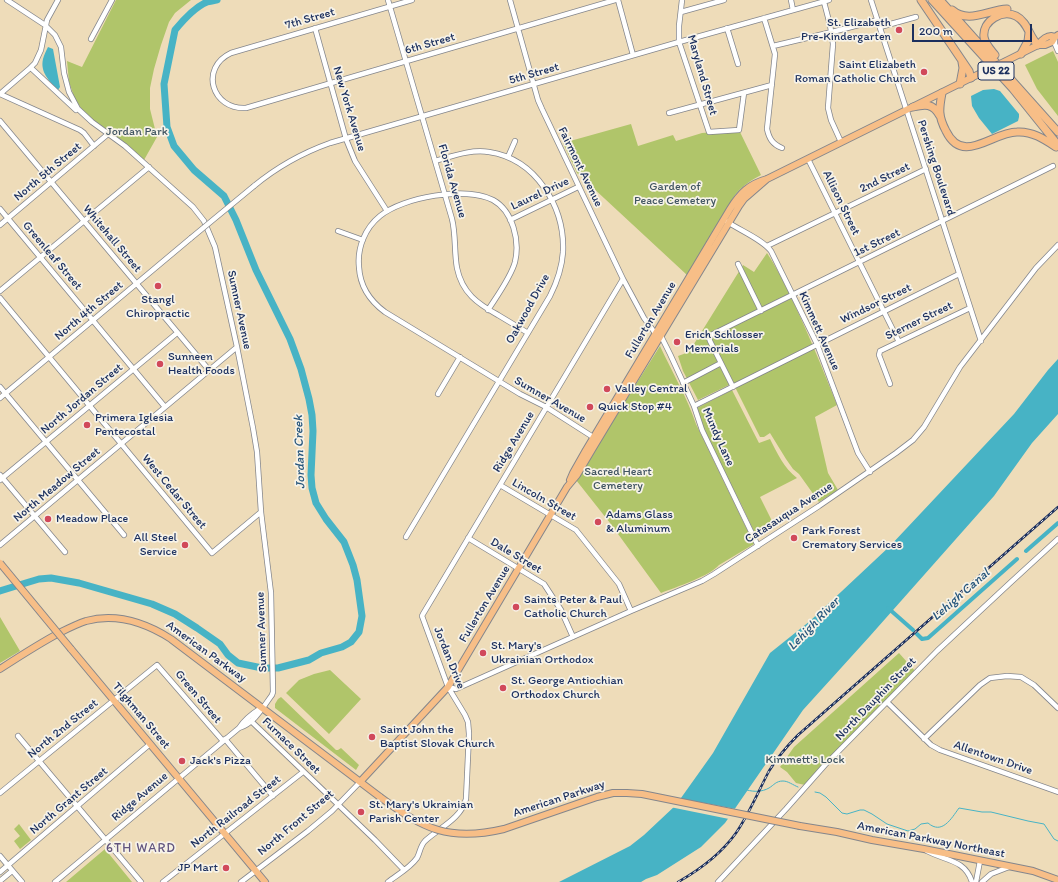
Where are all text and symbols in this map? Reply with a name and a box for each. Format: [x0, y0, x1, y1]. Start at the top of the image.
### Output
street label: 7th Street [283, 5, 337, 33]
place label: St. Elizabeth Pre-Kindergarten [801, 16, 891, 44]
scale bar [914, 16, 1034, 42]
text: 200 m [919, 24, 953, 38]
marker: St. Elizabeth Pre-Kindergarten [894, 25, 904, 35]
street label: 6th Street [403, 30, 457, 58]
street label: Maryland Street [684, 33, 720, 117]
place label: Saint Elizabeth Roman Catholic Church [795, 58, 916, 86]
street label: 5th Street [507, 60, 561, 88]
road number: US 22 [978, 62, 1014, 80]
street label: New York Avenue [329, 65, 369, 153]
marker: Saint Elizabeth Roman Catholic Church [919, 67, 929, 77]
street label: Pershing Boulevard [914, 118, 958, 218]
park label: Jordan Park [106, 125, 168, 139]
street label: Fairmont Avenue [554, 125, 606, 209]
street label: North 5th Street [11, 140, 85, 204]
street label: Florida Avenue [435, 142, 469, 220]
street label: 2nd Street [858, 160, 912, 196]
street label: Allison Street [819, 168, 863, 238]
street label: Laurel Drive [509, 174, 571, 214]
park label: Garden of Peace Cemetery [634, 180, 716, 208]
street label: Whitehall Street [80, 202, 144, 276]
street label: Greenleaf Street [19, 219, 85, 293]
street label: 1st Street [851, 226, 903, 260]
street label: Sumner Avenue [224, 269, 254, 351]
street label: Oakwood Drive [503, 272, 553, 346]
street label: North 4th Street [52, 278, 126, 344]
street label: Fullerton Avenue [622, 279, 680, 361]
marker: Stangl Chiropractic [153, 281, 163, 291]
street label: Windsor Street [838, 281, 914, 327]
street label: Kimmett Avenue [795, 289, 843, 373]
place label: Stangl Chiropractic [126, 293, 190, 321]
street label: Sterner Street [883, 298, 955, 344]
place label: Erich Schlosser Memorials [685, 328, 763, 356]
marker: Erich Schlosser Memorials [672, 337, 682, 347]
place label: Sunneen Health Foods [168, 350, 235, 378]
marker: Sunneen Health Foods [155, 359, 165, 369]
street label: North Jordan Street [38, 360, 126, 438]
street label: Sumner Avenue [512, 374, 588, 426]
place label: Valley Central [615, 382, 687, 396]
marker: Valley Central [602, 384, 612, 394]
place label: Quick Stop #4 [598, 400, 672, 414]
marker: Quick Stop #4 [585, 402, 595, 412]
street label: Mundy Lane [699, 406, 737, 468]
street label: Ridge Avenue [490, 409, 538, 475]
place label: Primera Iglesia Pentecostal [95, 411, 173, 439]
water label: Jordan Creek [291, 415, 309, 489]
marker: Primera Iglesia Pentecostal [82, 420, 92, 430]
street label: North Meadow Street [11, 444, 103, 526]
street label: West Cedar Street [139, 452, 209, 532]
park label: Sacred Heart Cemetery [584, 465, 652, 493]
street label: Lincoln Street [509, 476, 579, 524]
street label: Catasauqua Avenue [742, 479, 836, 547]
place label: Adams Glass & Aluminum [606, 508, 673, 536]
place label: Meadow Place [56, 512, 128, 526]
marker: Meadow Place [43, 514, 53, 524]
marker: Adams Glass & Aluminum [593, 517, 603, 527]
place label: Park Forest Crematory Services [802, 524, 902, 552]
place label: All Steel Service [134, 531, 177, 559]
marker: Park Forest Crematory Services [789, 533, 799, 543]
street label: Dale Street [488, 535, 544, 577]
marker: All Steel Service [180, 540, 190, 550]
street label: Fullerton Avenue [456, 563, 514, 645]
water label: Lehigh Canal [929, 565, 993, 625]
street label: Sumner Avenue [253, 591, 271, 673]
place label: Saints Peter & Paul Catholic Church [524, 593, 622, 621]
water label: Lehigh River [785, 594, 843, 654]
marker: Saints Peter & Paul Catholic Church [511, 602, 521, 612]
street label: American Parkway [163, 618, 249, 686]
street label: Jordan Drive [430, 625, 468, 691]
place label: St. Mary's Ukrainian Orthodox [491, 639, 593, 667]
marker: St. Mary's Ukrainian Orthodox [478, 648, 488, 658]
street label: North Dauphin Street [833, 654, 919, 744]
street label: Green Street [172, 667, 224, 727]
place label: St. George Antiochian Orthodox Church [511, 674, 623, 702]
street label: Tilghman Street [109, 680, 173, 752]
marker: St. George Antiochian Orthodox Church [498, 683, 508, 693]
street label: North 2nd Street [25, 696, 101, 762]
street label: Furnace Street [259, 715, 323, 777]
place label: Saint John the Baptist Slovak Church [380, 723, 495, 751]
marker: Saint John the Baptist Slovak Church [367, 732, 377, 742]
street label: Allentown Drive [952, 738, 1034, 778]
park label: Kimmett's Lock [765, 753, 845, 767]
place label: Jack's Pizza [190, 754, 251, 768]
marker: Jack's Pizza [177, 756, 187, 766]
street label: North Grant Street [27, 764, 111, 838]
street label: Ridge Avenue [109, 769, 171, 825]
street label: North Railroad Street [188, 772, 284, 852]
street label: American Parkway [511, 777, 607, 821]
street label: North Front Street [255, 787, 337, 859]
place label: St. Mary's Ukrainian Parish Center [369, 798, 473, 826]
marker: St. Mary's Ukrainian Parish Center [356, 807, 366, 817]
street label: American Parkway Northeast [856, 819, 1006, 861]
district label: 6TH WARD [106, 841, 176, 857]
place label: JP Mart [178, 861, 218, 875]
marker: JP Mart [221, 863, 231, 873]

